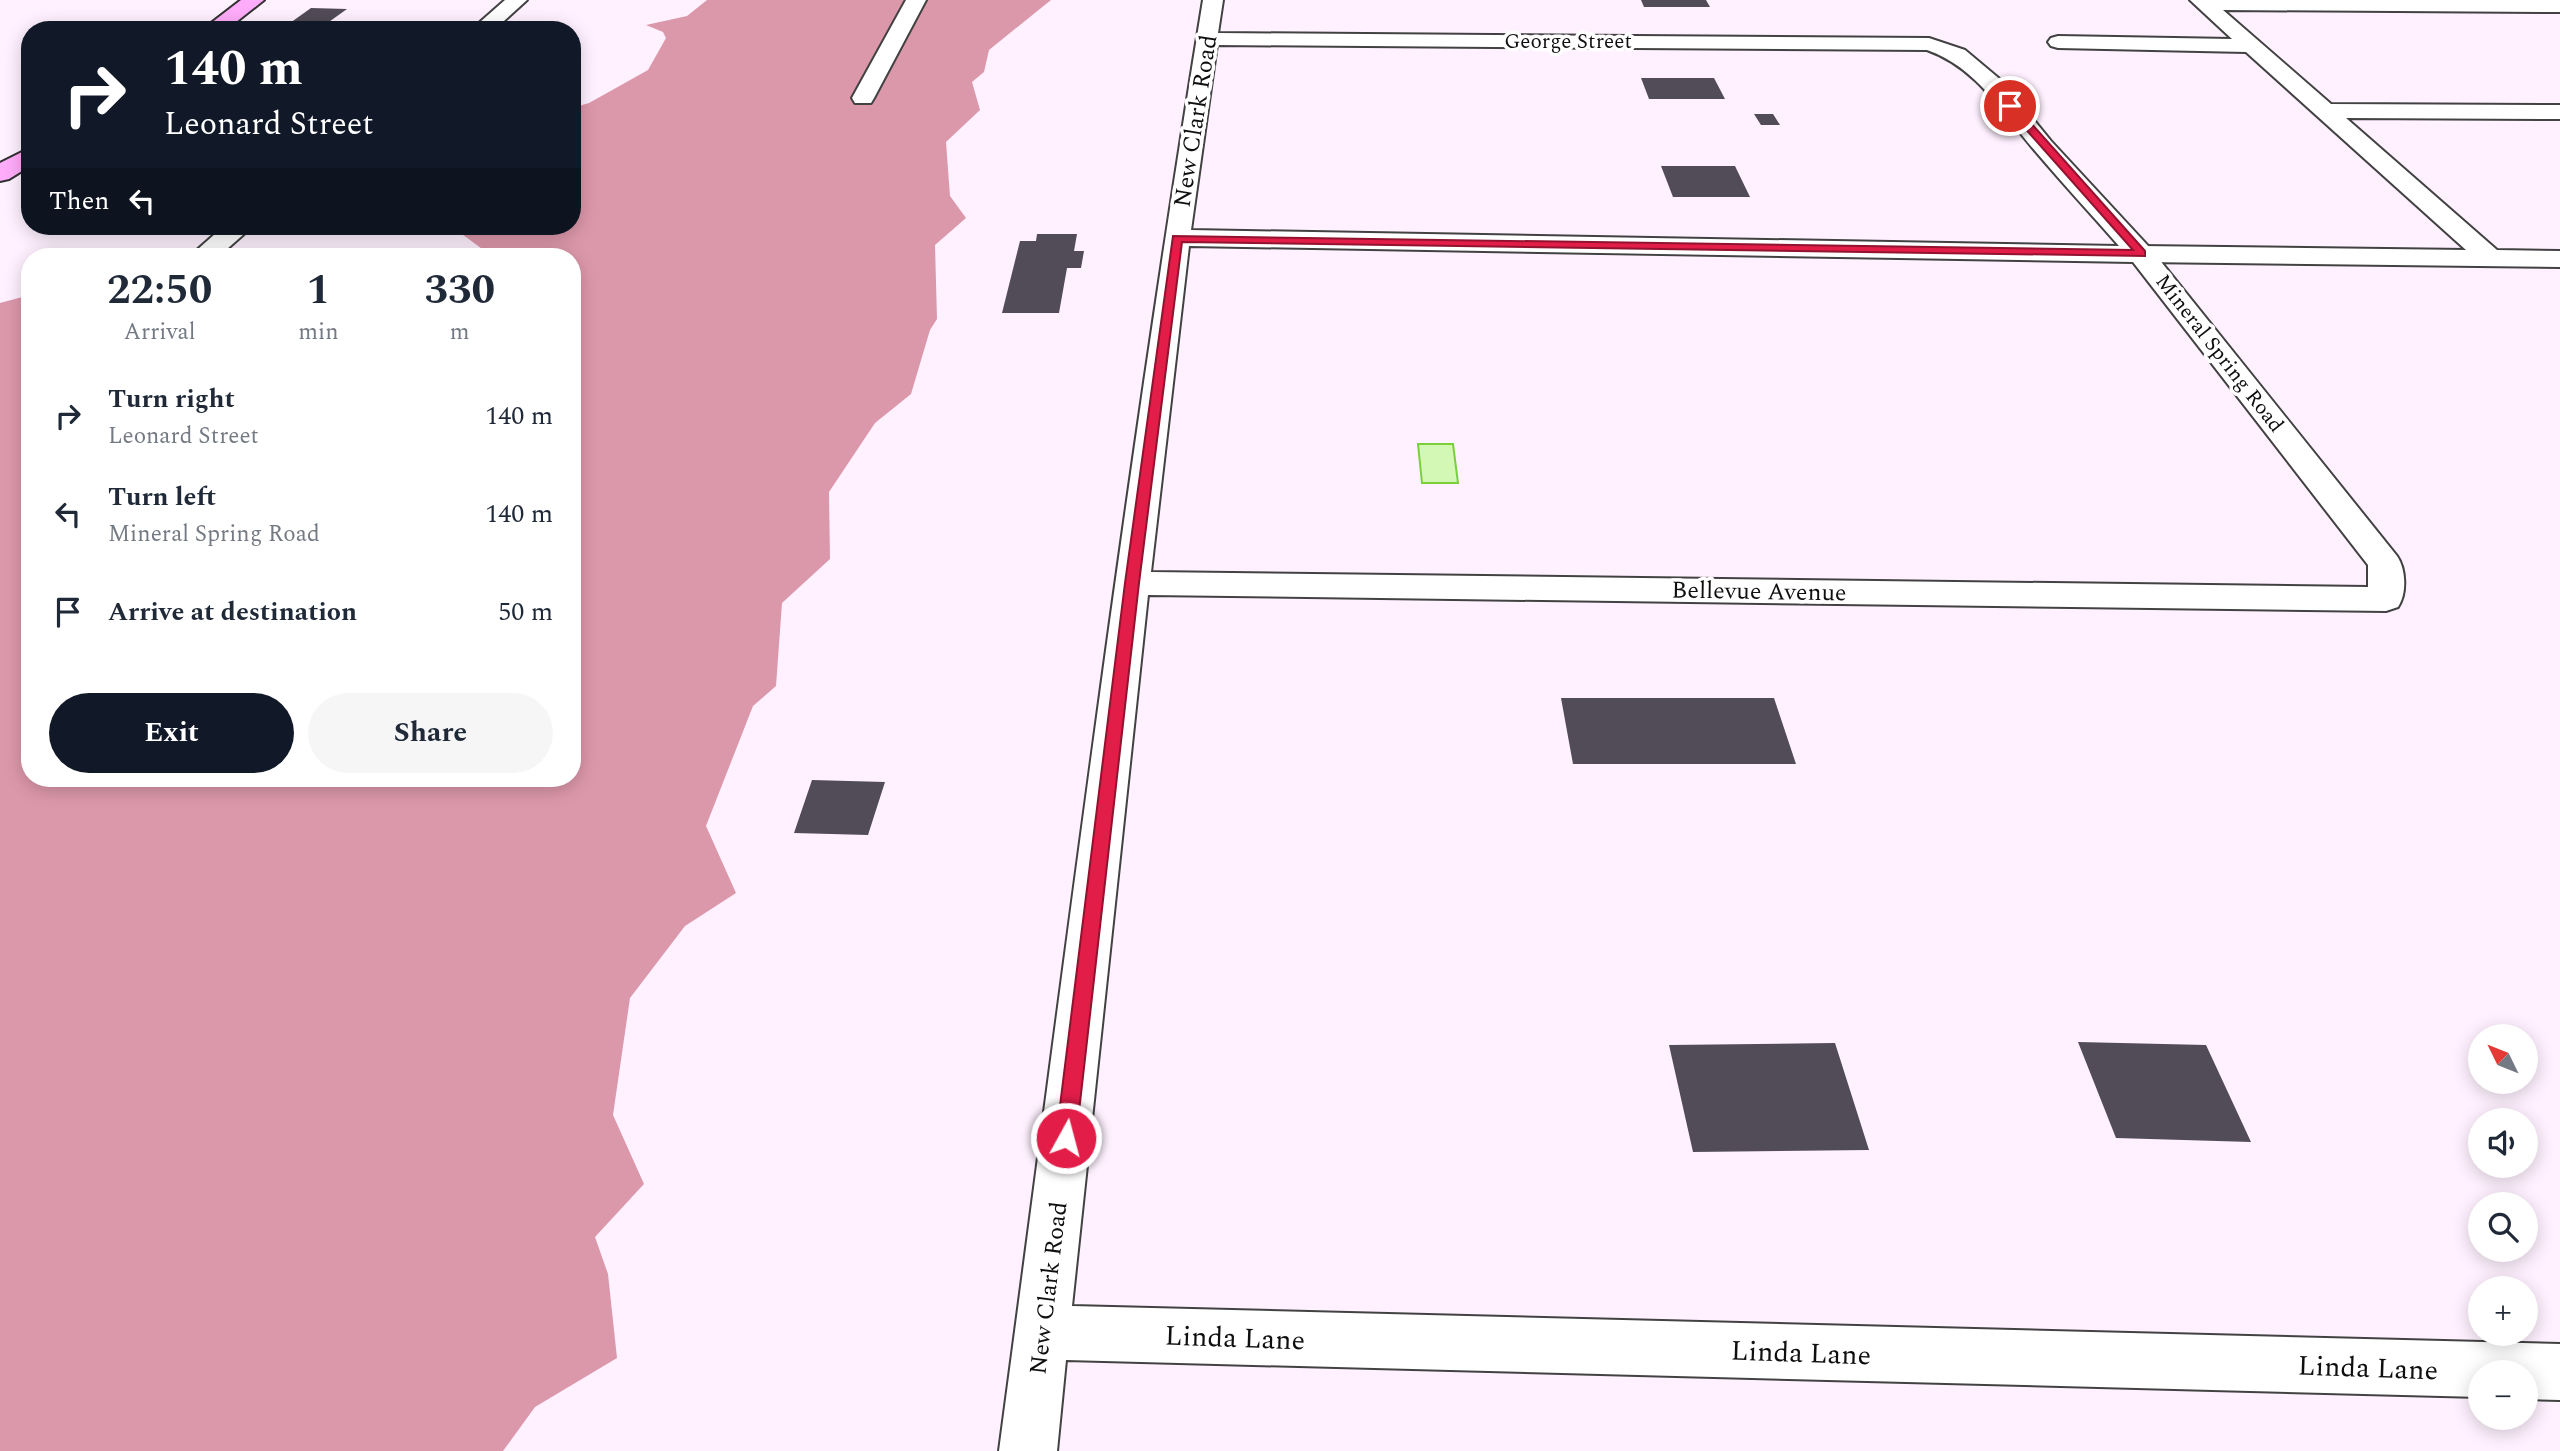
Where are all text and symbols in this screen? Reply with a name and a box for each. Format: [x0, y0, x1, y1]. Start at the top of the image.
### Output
street label: George Street [1504, 26, 1632, 58]
text: 140 m [164, 32, 303, 107]
street label: New Clark Road [1165, 32, 1227, 210]
icon: right [49, 49, 140, 140]
pin [1980, 76, 2040, 136]
icon: arrive [1991, 87, 2029, 125]
text: Leonard Street [164, 100, 374, 149]
text: Then [49, 181, 109, 221]
icon: left [123, 182, 161, 220]
text: 22:50 [107, 259, 212, 322]
text: 1 [307, 259, 330, 322]
text: 330 [424, 259, 495, 322]
street label: Mineral Spring Road [2147, 268, 2291, 440]
text: Arrival [124, 315, 195, 350]
text: min [298, 315, 339, 350]
text: m [450, 315, 470, 350]
text: Turn right [108, 379, 235, 419]
text: 140 m [485, 396, 553, 436]
icon: right [49, 397, 87, 435]
text: Leonard Street [108, 419, 259, 454]
text: Turn left [108, 477, 216, 517]
text: 140 m [485, 494, 553, 534]
icon: left [49, 495, 87, 533]
text: Mineral Spring Road [108, 517, 320, 552]
street label: Bellevue Avenue [1671, 572, 1847, 612]
text: Arrive at destination [108, 592, 357, 632]
text: 50 m [498, 592, 553, 632]
icon: arrive [49, 593, 87, 631]
button: Exit [49, 693, 294, 773]
button: Share [308, 693, 553, 773]
north arrow [2468, 1024, 2538, 1094]
map controls [2468, 1024, 2538, 1430]
position arrow [1029, 1101, 1103, 1175]
button: sound [2468, 1108, 2538, 1178]
button: search [2468, 1192, 2538, 1262]
street label: New Clark Road [1021, 1200, 1077, 1377]
button: + [2468, 1276, 2538, 1346]
street label: Linda Lane [1164, 1315, 1306, 1362]
street label: Linda Lane [1730, 1330, 1872, 1377]
street label: Linda Lane [2297, 1345, 2439, 1392]
button: − [2468, 1360, 2538, 1430]

